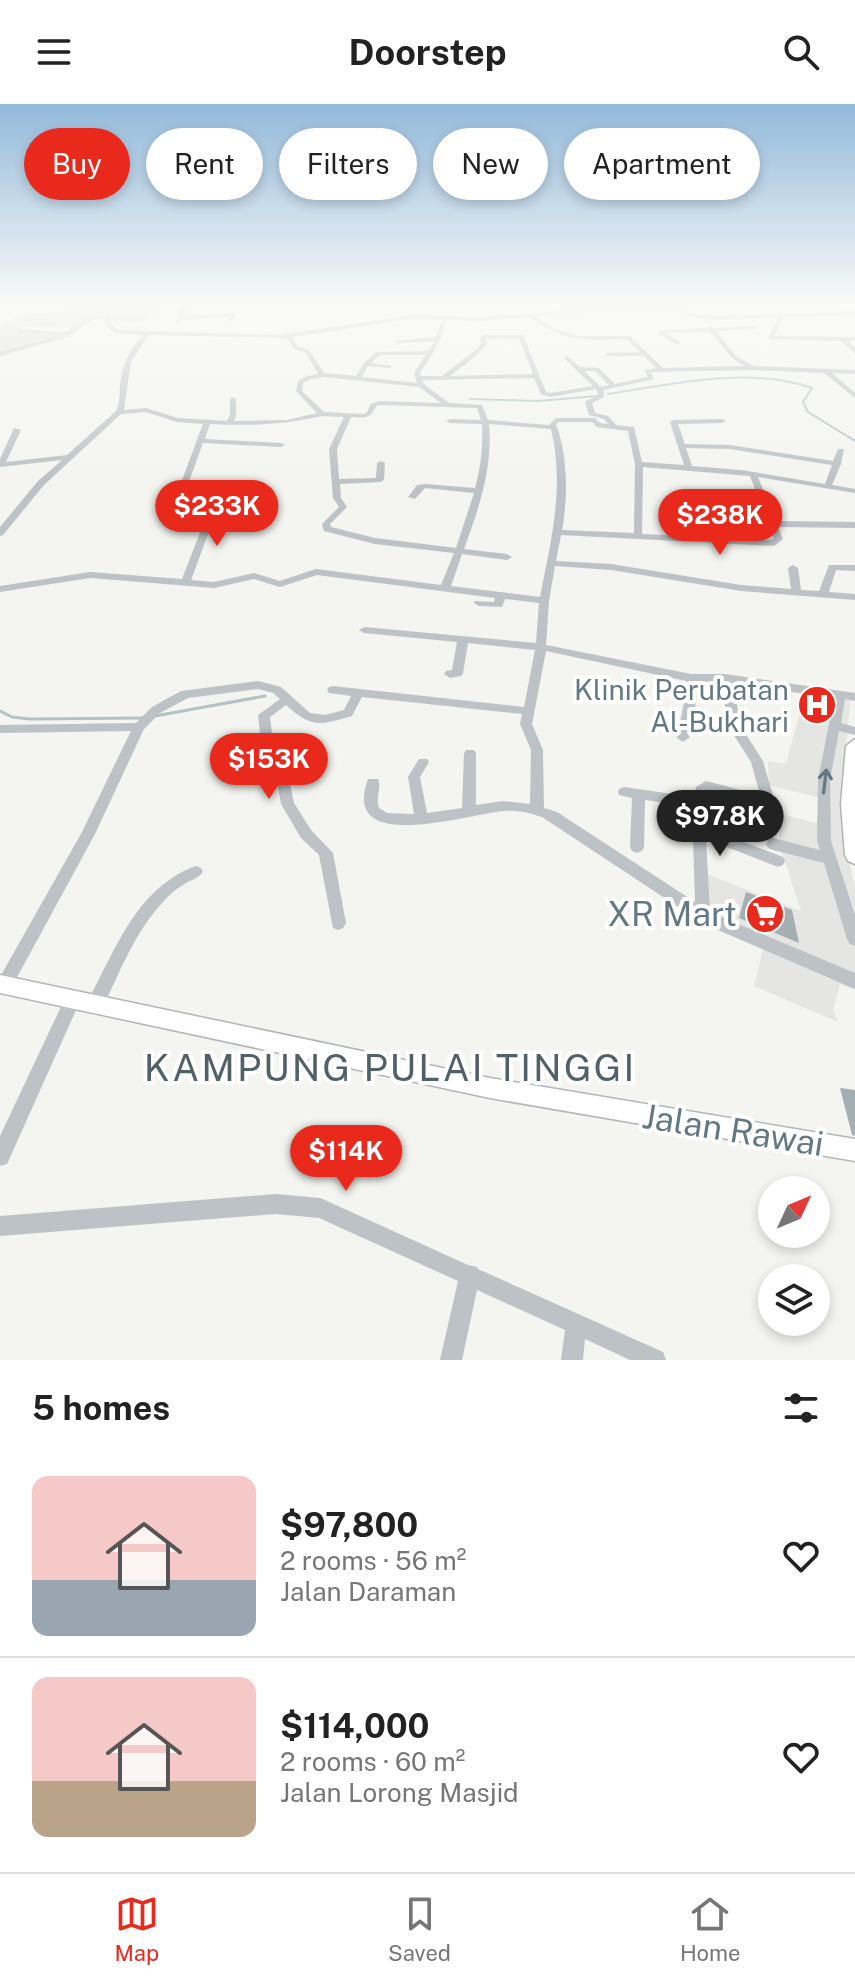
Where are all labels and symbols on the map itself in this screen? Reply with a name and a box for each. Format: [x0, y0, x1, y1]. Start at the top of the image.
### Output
pin: $233K [161, 480, 273, 548]
pin: $238K [664, 489, 776, 557]
place label: Klinik Perubatan Al-Bukhari [574, 673, 789, 738]
hospital icon: Klinik Perubatan Al-Bukhari [796, 684, 838, 726]
pin: $153K [213, 733, 325, 801]
one-way arrow [817, 768, 832, 795]
pin: $97.8K [655, 790, 785, 858]
supermarket icon: XR Mart [744, 893, 786, 935]
place label: XR Mart [608, 894, 737, 934]
district label: KAMPUNG PULAI TINGGI [144, 1045, 636, 1090]
street label: Jalan Rawai [639, 1096, 827, 1164]
pin: $114K [290, 1125, 402, 1193]
north arrow [758, 1176, 830, 1248]

